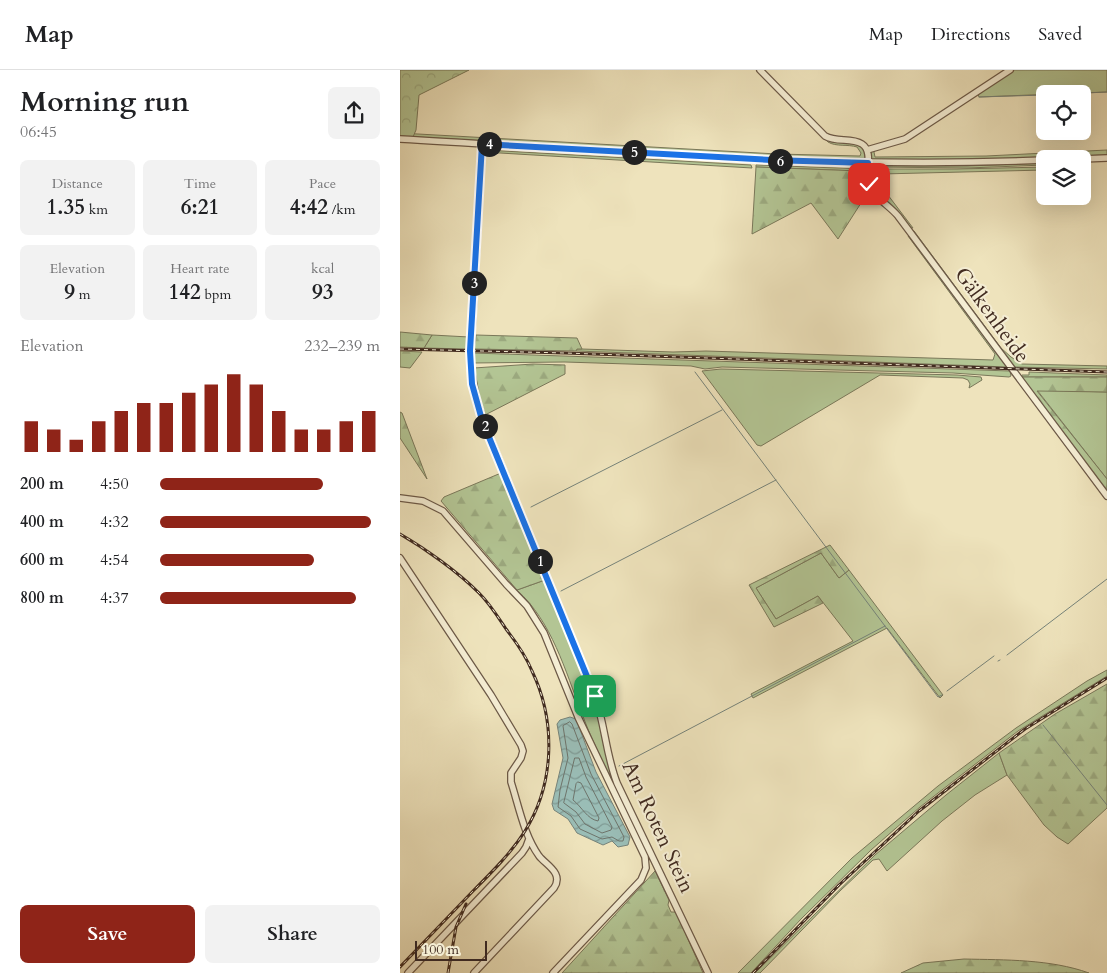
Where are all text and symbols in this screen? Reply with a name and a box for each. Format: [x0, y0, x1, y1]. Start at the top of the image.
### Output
text: Map [25, 18, 74, 51]
text: Map [869, 22, 903, 47]
text: Directions [931, 22, 1010, 47]
text: Saved [1038, 22, 1082, 47]
text: Morning run [20, 83, 189, 121]
map controls [1036, 85, 1091, 205]
button: locate [1036, 85, 1091, 140]
button: share [328, 87, 380, 139]
text: 06:45 [20, 121, 57, 143]
pin: 4 [476, 132, 502, 156]
text: 4 [486, 135, 493, 154]
pin: 5 [622, 140, 646, 164]
text: 5 [631, 143, 638, 162]
pin: 6 [768, 148, 792, 174]
button: layers [1036, 150, 1091, 205]
text: 6 [777, 152, 784, 171]
pin [848, 163, 890, 205]
icon: check [855, 170, 883, 198]
text: Distance [52, 174, 103, 193]
text: Time [184, 174, 216, 193]
text: Pace [309, 174, 336, 193]
text: 1.35 [47, 193, 85, 222]
text: 6:21 [181, 193, 219, 222]
text: 4:42 [290, 193, 328, 222]
text: km [85, 200, 108, 219]
text: /km [328, 200, 356, 219]
text: Elevation [50, 259, 105, 278]
text: Heart rate [170, 259, 230, 278]
text: kcal [311, 259, 334, 278]
street label: Gälkenheide [947, 261, 1037, 369]
pin: 3 [462, 270, 486, 296]
text: 3 [471, 274, 478, 293]
text: 9 [64, 278, 75, 307]
text: 142 [169, 278, 201, 307]
text: 93 [312, 278, 333, 307]
text: m [75, 285, 91, 304]
text: bpm [201, 285, 231, 304]
text: Elevation [20, 335, 84, 357]
text: 232–239 m [304, 335, 380, 357]
pin: 2 [472, 414, 498, 438]
text: 2 [482, 417, 489, 436]
text: 200 m [20, 473, 64, 495]
text: 4:50 [100, 473, 129, 495]
text: 400 m [20, 511, 64, 533]
text: 4:32 [100, 511, 129, 533]
pin: 1 [528, 548, 552, 574]
text: 600 m [20, 549, 64, 571]
text: 4:54 [100, 549, 129, 571]
text: 1 [537, 552, 544, 571]
text: 800 m [20, 587, 64, 609]
text: 4:37 [100, 587, 129, 609]
pin [574, 675, 616, 717]
icon: arrive [581, 682, 609, 710]
street label: Am Roten Stein [615, 756, 701, 898]
button: Save [20, 905, 195, 963]
button: Share [205, 905, 380, 963]
scale bar [415, 938, 488, 961]
text: 100 m [422, 940, 459, 959]

